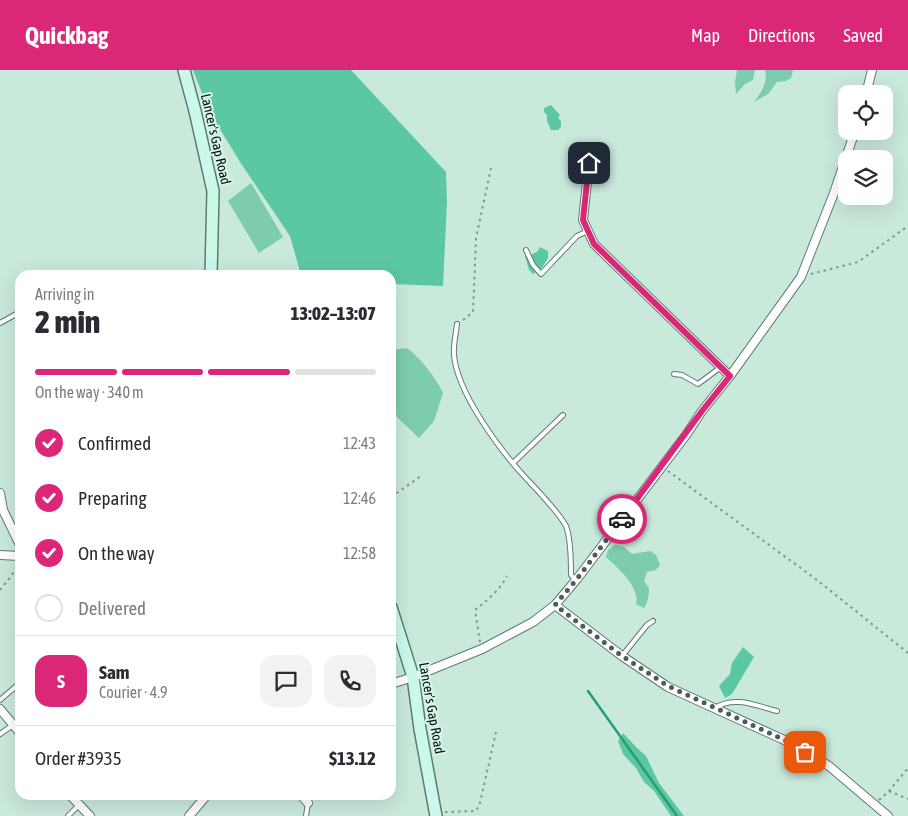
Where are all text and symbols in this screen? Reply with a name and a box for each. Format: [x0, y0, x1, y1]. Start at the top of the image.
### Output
text: Quickbag [25, 22, 108, 49]
text: Map [691, 25, 720, 46]
text: Directions [748, 25, 815, 46]
text: Saved [843, 25, 883, 46]
map controls [838, 85, 893, 205]
button: locate [838, 85, 893, 140]
street label: Lancer's Gap Road [198, 92, 234, 186]
pin [568, 142, 610, 184]
icon: home [575, 149, 603, 177]
button: layers [838, 150, 893, 205]
text: Arriving in [35, 285, 95, 303]
text: 13:02–13:07 [290, 302, 376, 324]
text: 2 min [35, 303, 100, 340]
text: On the way · 340 m [35, 383, 144, 401]
icon: check [35, 429, 63, 457]
text: Confirmed [78, 432, 151, 454]
text: 12:43 [343, 434, 376, 452]
icon: check [35, 484, 63, 512]
text: Preparing [78, 487, 147, 509]
text: 12:46 [343, 489, 376, 507]
courier [597, 494, 647, 544]
icon: car [608, 505, 636, 533]
icon: check [35, 539, 63, 567]
text: On the way [78, 542, 155, 564]
text: 12:58 [343, 544, 376, 562]
text: Delivered [78, 597, 146, 619]
button: chat [260, 655, 312, 707]
button: phone [324, 655, 376, 707]
text: Sam [99, 661, 130, 683]
street label: Lancer's Gap Road [416, 661, 448, 755]
text: S [57, 670, 65, 692]
text: Courier · 4.9 [99, 683, 168, 701]
pin [784, 731, 826, 773]
icon: bag [791, 738, 819, 766]
text: Order #3935 [35, 747, 122, 769]
text: $13.12 [329, 747, 376, 769]

